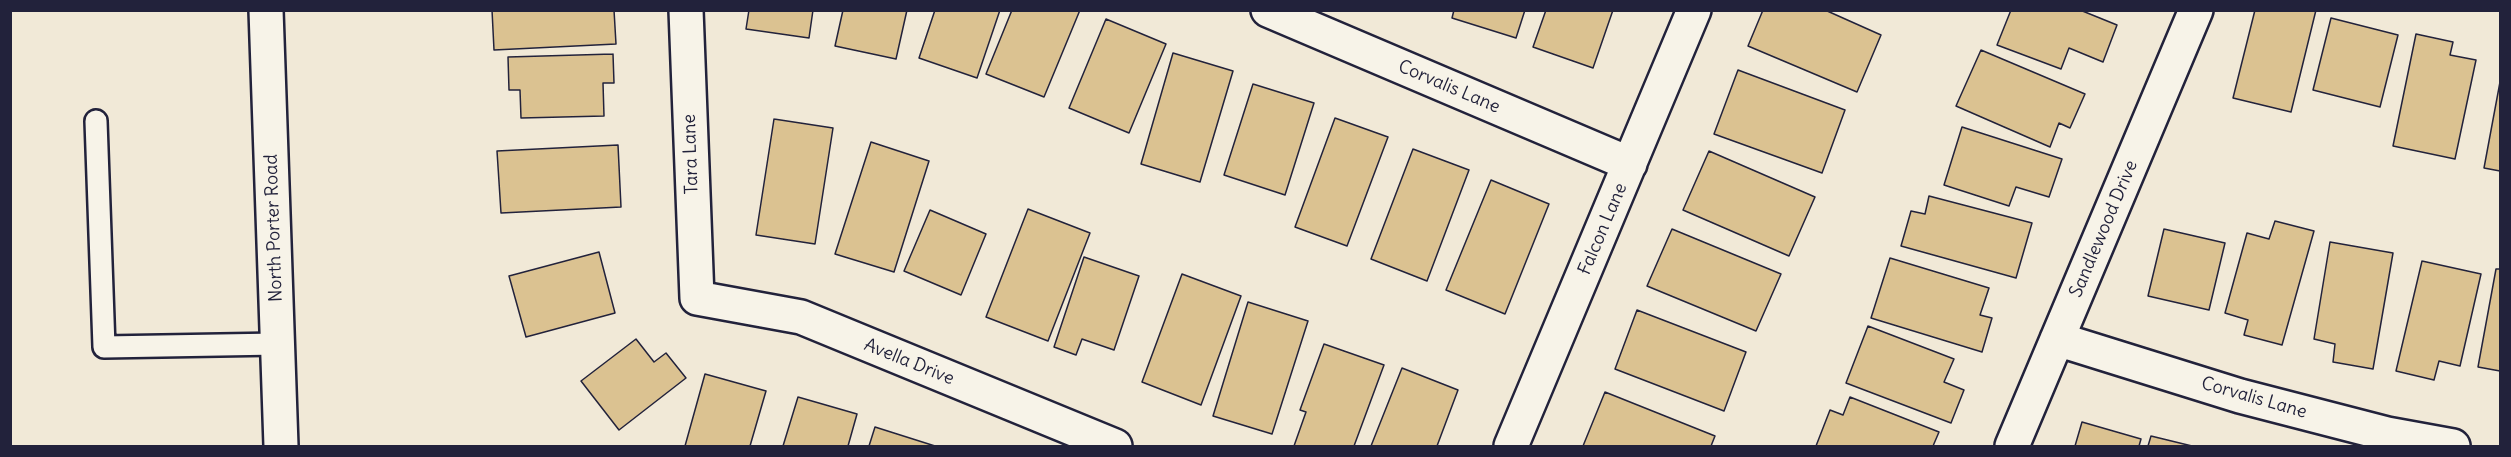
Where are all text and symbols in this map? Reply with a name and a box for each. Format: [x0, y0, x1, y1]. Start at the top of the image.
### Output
street label: Corvalis Lane [1395, 56, 1503, 118]
street label: Tara Lane [679, 113, 703, 195]
street label: North Porter Road [261, 154, 287, 302]
street label: Sandlewood Drive [2065, 157, 2143, 301]
street label: Falcon Lane [1574, 180, 1632, 278]
street label: Avella Drive [861, 334, 957, 390]
street label: Corvalis Lane [2199, 373, 2309, 423]

